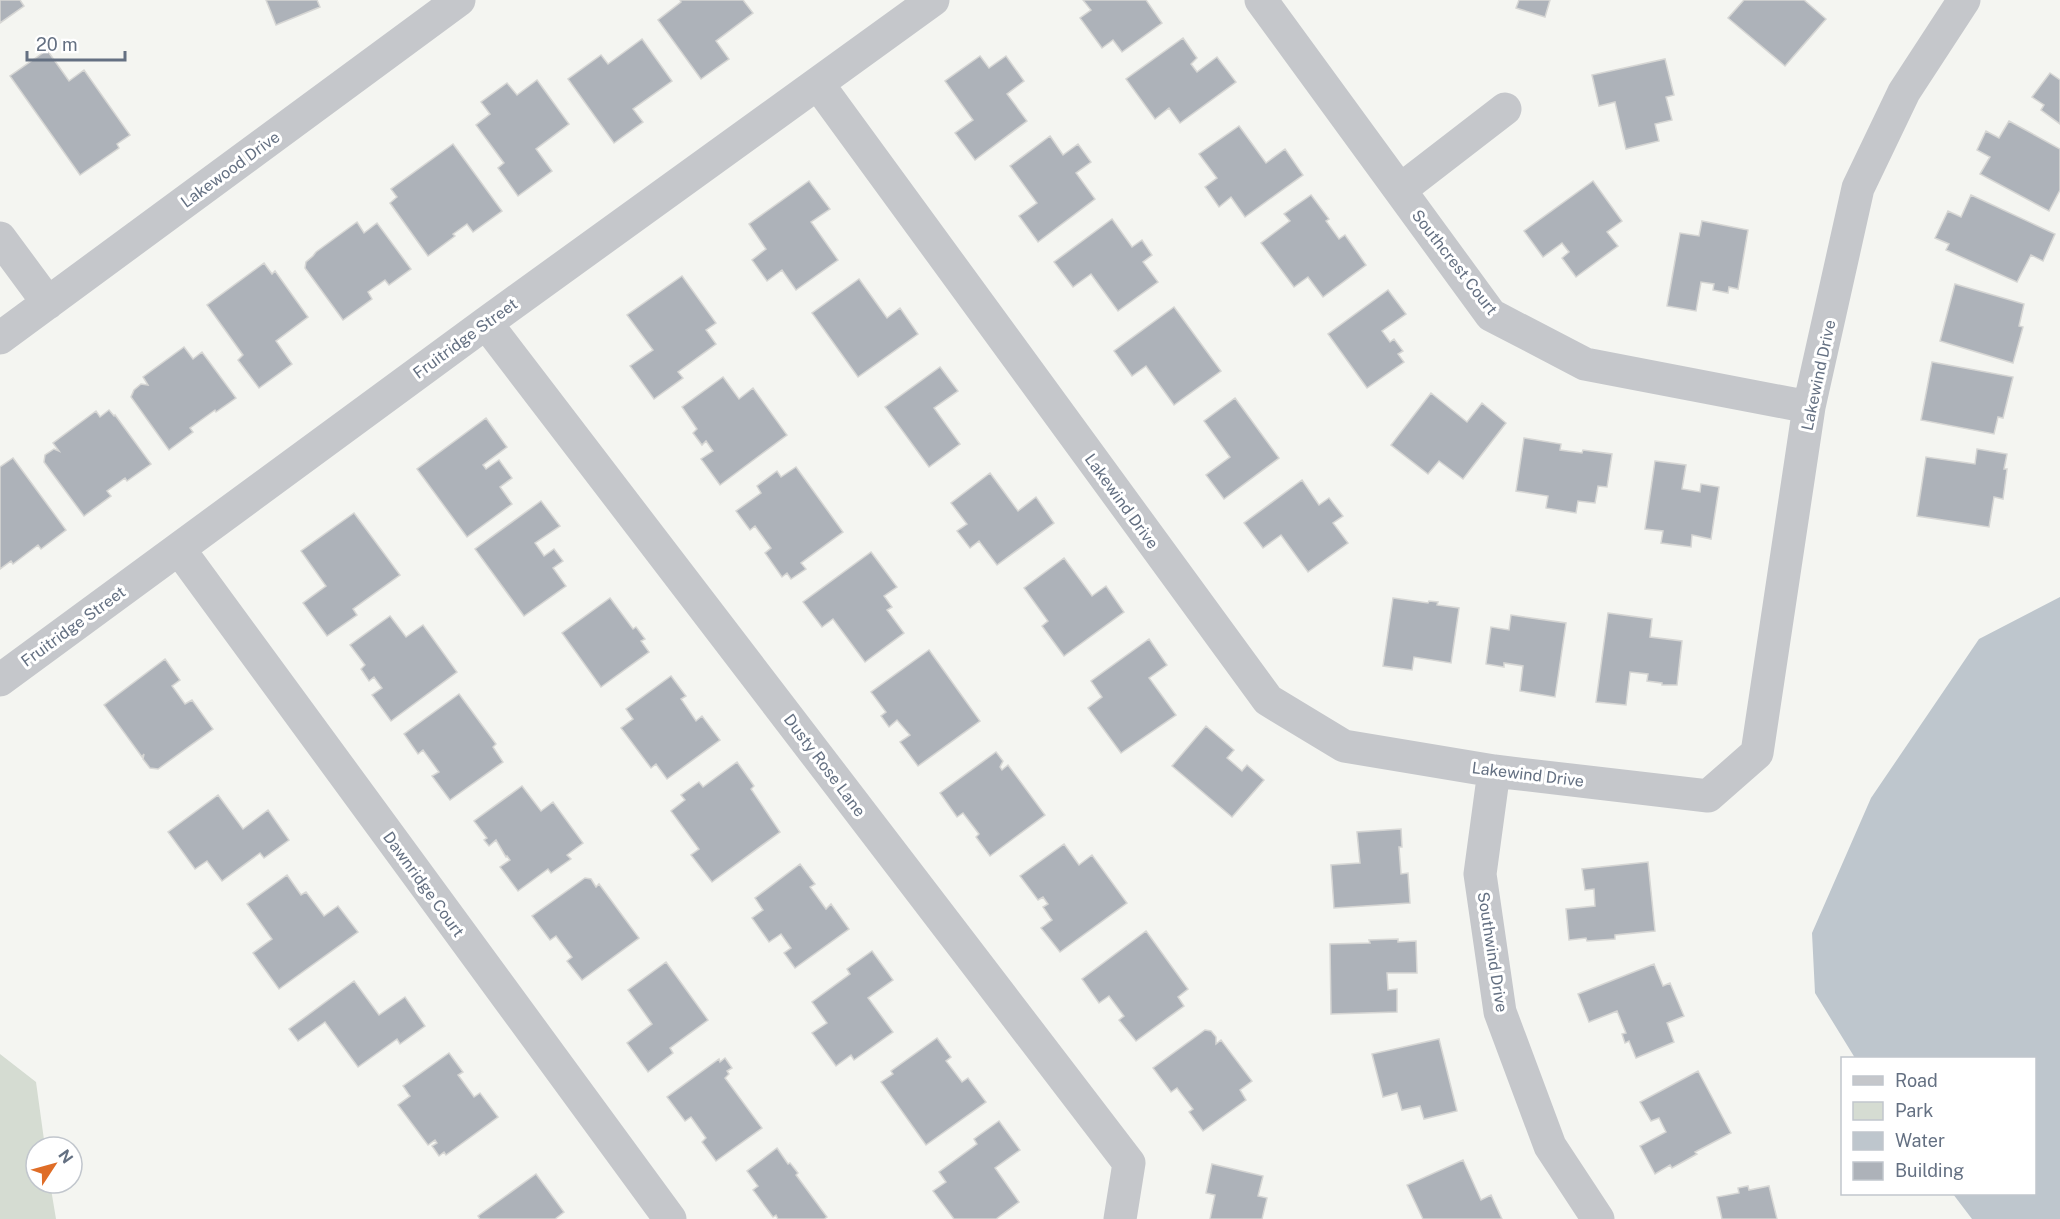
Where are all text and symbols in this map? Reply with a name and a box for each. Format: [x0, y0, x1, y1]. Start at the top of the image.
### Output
scale bar [27, 24, 124, 62]
text: 20 m [36, 34, 78, 55]
street label: Lakewood Drive [177, 127, 283, 212]
street label: Southcrest Court [1408, 206, 1501, 319]
street label: Fruitridge Street [409, 294, 521, 383]
street label: Lakewind Drive [1797, 318, 1840, 432]
street label: Lakewind Drive [1081, 450, 1162, 553]
street label: Fruitridge Street [17, 582, 129, 671]
street label: Dusty Rose Lane [780, 710, 869, 820]
street label: Lakewind Drive [1471, 758, 1585, 791]
street label: Dawnridge Court [379, 828, 468, 941]
street label: Southwind Drive [1474, 890, 1511, 1014]
legend [1841, 1057, 2036, 1195]
text: Road [1895, 1070, 1938, 1091]
text: Park [1895, 1100, 1933, 1121]
text: Water [1895, 1130, 1945, 1151]
north arrow [24, 1135, 84, 1195]
text: N [54, 1146, 77, 1167]
text: Building [1895, 1160, 1964, 1181]

